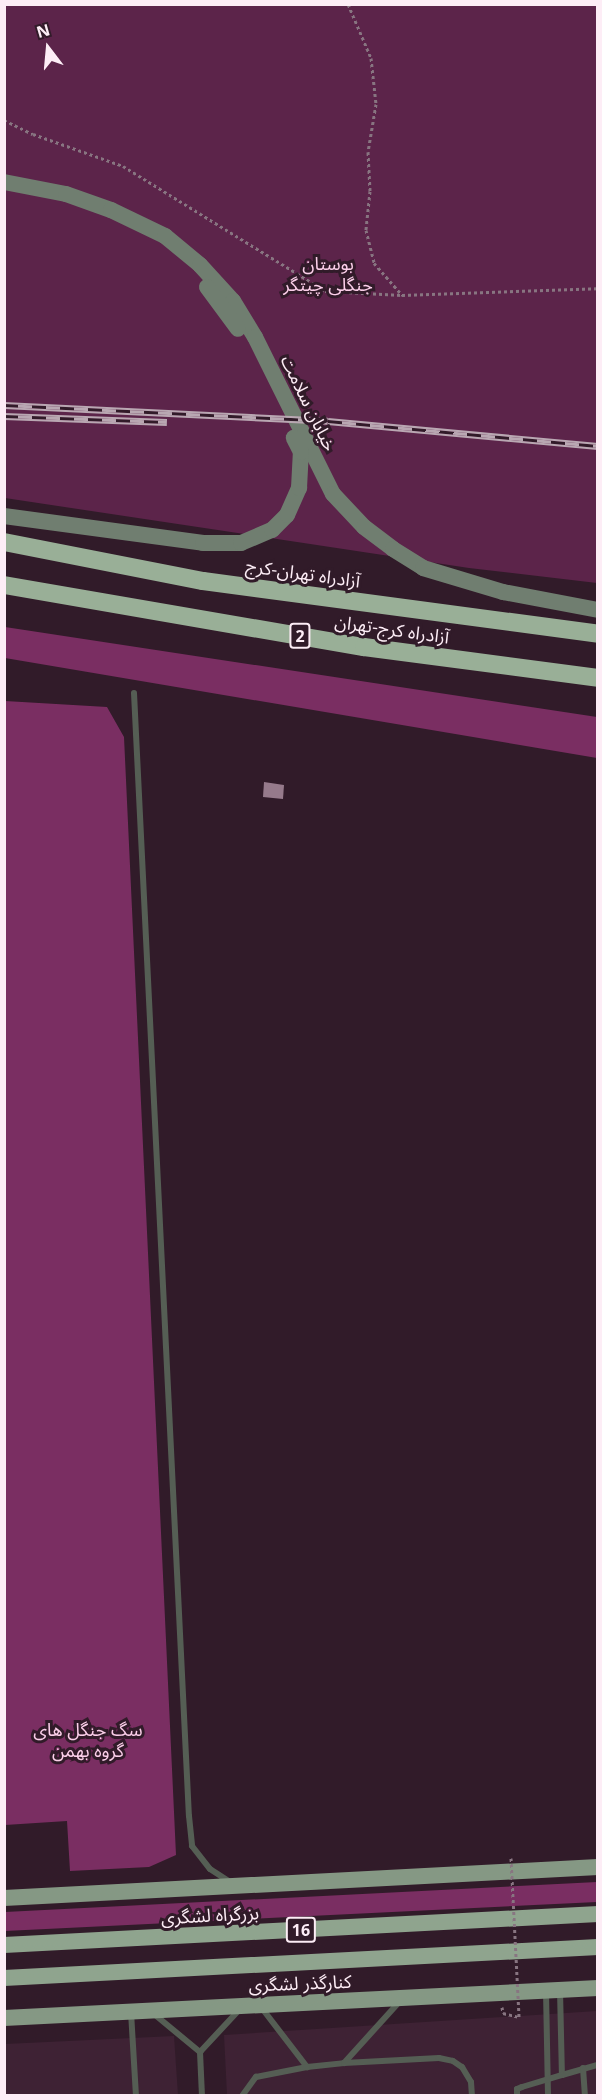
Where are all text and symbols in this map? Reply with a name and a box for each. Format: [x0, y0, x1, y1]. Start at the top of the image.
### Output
north arrow [18, 18, 78, 78]
text: N [34, 18, 52, 43]
park label: بوستان جنگلی چیتگر [283, 253, 373, 296]
street label: خیابان سلامت [277, 352, 341, 454]
street label: آزادراه تهران-کرج [244, 554, 362, 592]
street label: آزادراه کرج-تهران [333, 610, 451, 648]
road number: 2 [288, 623, 312, 649]
park label: سگ جنگل های گروه بهمن [33, 1719, 143, 1762]
street label: بزرگراه لشگری [160, 1902, 260, 1928]
road number: 16 [284, 1917, 318, 1943]
street label: کنارگذر لشگری [248, 1970, 352, 1996]

